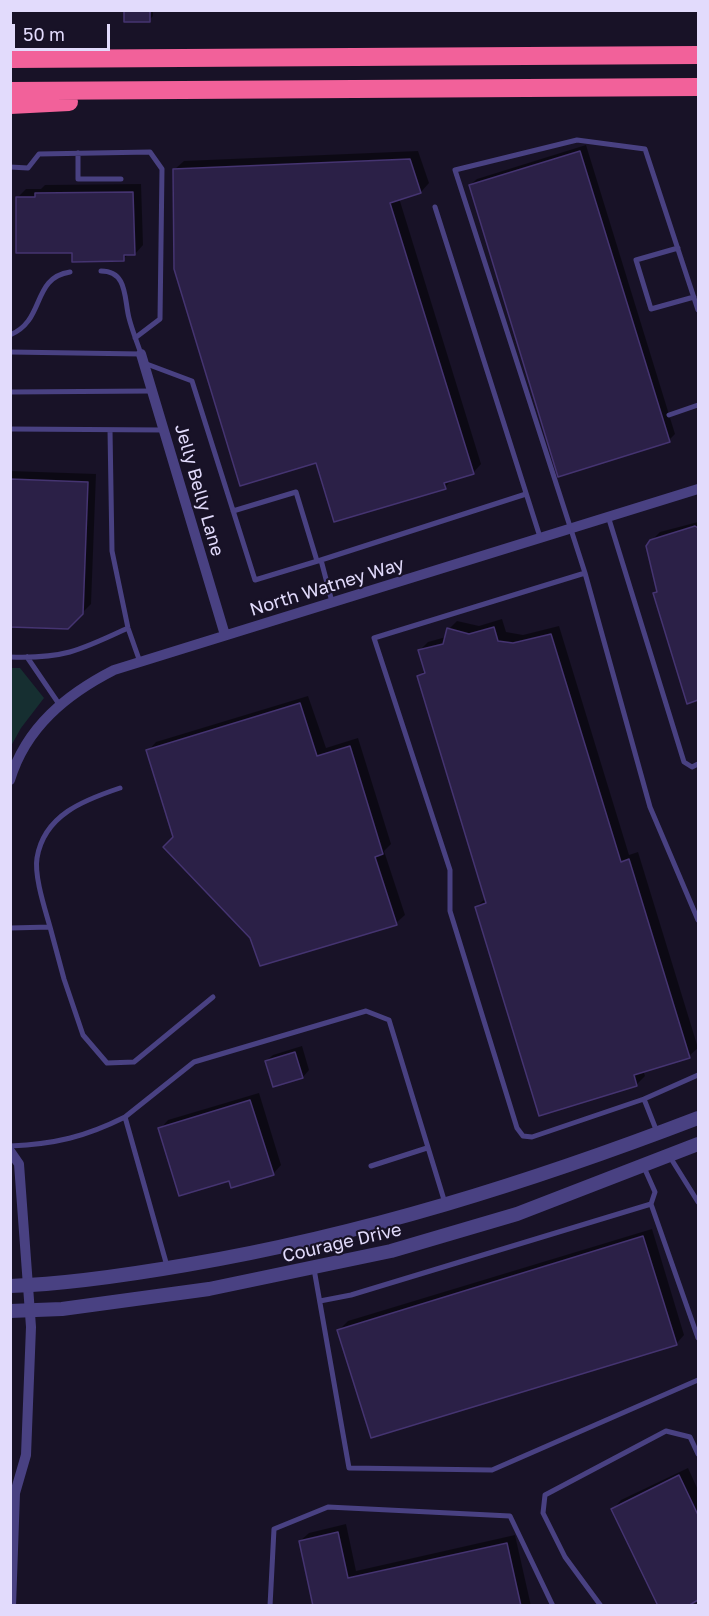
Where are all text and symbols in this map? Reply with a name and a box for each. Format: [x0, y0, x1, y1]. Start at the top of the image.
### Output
scale bar [15, 12, 112, 50]
text: 50 m [23, 23, 65, 45]
street label: Jelly Belly Lane [170, 421, 228, 559]
street label: North Watney Way [247, 553, 407, 621]
street label: Courage Drive [280, 1219, 404, 1267]

